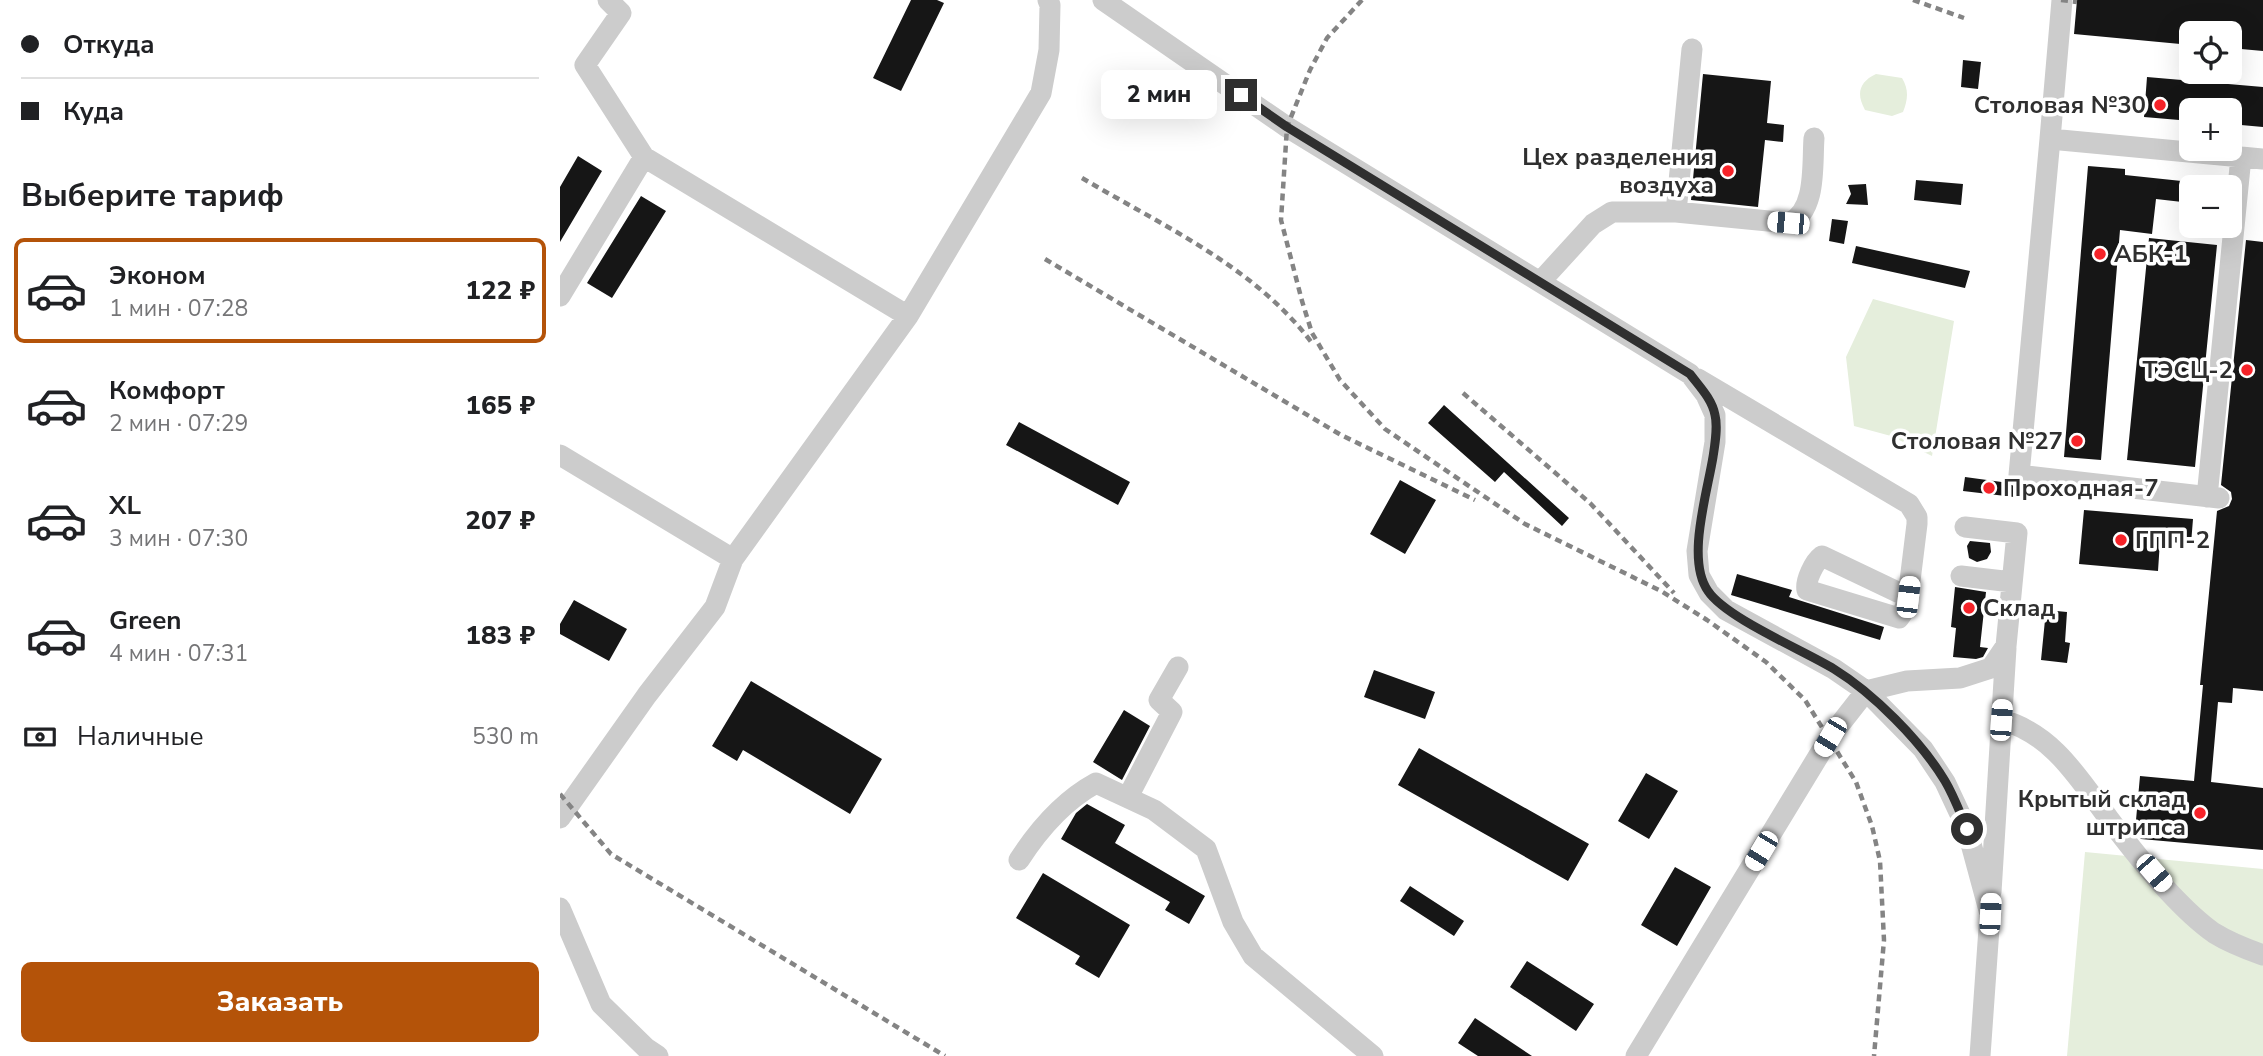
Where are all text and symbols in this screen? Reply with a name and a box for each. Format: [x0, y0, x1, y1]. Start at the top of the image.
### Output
map controls [2179, 21, 2242, 238]
button: locate [2179, 21, 2242, 84]
text: Откуда [63, 27, 155, 62]
callout: 2 мин [1101, 70, 1216, 119]
text: 2 мин [1127, 79, 1191, 110]
route end [1225, 79, 1257, 111]
place label: Столовая №30 [1974, 89, 2146, 121]
text: Куда [63, 94, 124, 129]
marker: Столовая №30 [2152, 97, 2168, 113]
button: + [2179, 98, 2242, 161]
place label: Цех разделения воздуха [1522, 141, 1714, 201]
marker: Цех разделения воздуха [1720, 163, 1736, 179]
text: Выберите тариф [21, 174, 284, 217]
button: − [2179, 175, 2242, 238]
car [1767, 211, 1810, 235]
place label: АБК-1 [2114, 238, 2188, 270]
marker: АБК-1 [2092, 246, 2108, 262]
text: Эконом [109, 258, 206, 293]
icon: car [25, 259, 88, 322]
text: 122 ₽ [465, 273, 535, 308]
text: 1 мин · 07:28 [109, 293, 248, 324]
place label: ТЭСЦ-2 [2142, 354, 2233, 386]
marker: ТЭСЦ-2 [2239, 362, 2255, 378]
text: Комфорт [109, 373, 225, 408]
icon: car [25, 374, 88, 437]
text: 165 ₽ [465, 388, 535, 423]
text: 2 мин · 07:29 [109, 408, 248, 439]
place label: Столовая №27 [1891, 425, 2063, 457]
marker: Столовая №27 [2069, 433, 2085, 449]
place label: Проходная-7 [2003, 472, 2159, 504]
marker: Проходная-7 [1981, 480, 1997, 496]
text: XL [109, 488, 141, 523]
icon: car [25, 489, 88, 552]
text: 207 ₽ [465, 503, 535, 538]
text: 3 мин · 07:30 [109, 523, 248, 554]
place label: ГПП-2 [2135, 524, 2210, 556]
marker: ГПП-2 [2113, 532, 2129, 548]
car [1896, 575, 1921, 619]
place label: Склад [1983, 592, 2056, 624]
marker: Склад [1961, 600, 1977, 616]
text: Green [109, 603, 182, 638]
icon: car [25, 604, 88, 667]
text: 183 ₽ [465, 618, 535, 653]
text: 4 мин · 07:31 [109, 638, 248, 669]
car [1990, 698, 2013, 742]
car [1811, 714, 1850, 760]
icon: cash [21, 718, 59, 756]
text: Наличные [77, 719, 204, 754]
text: 530 m [472, 721, 539, 752]
place label: Крытый склад штрипса [2018, 783, 2186, 843]
marker: Крытый склад штрипса [2192, 805, 2208, 821]
route start [1951, 813, 1983, 845]
car [1742, 828, 1781, 874]
car [2133, 850, 2176, 896]
car [1979, 892, 2002, 936]
button: Заказать [21, 962, 539, 1042]

